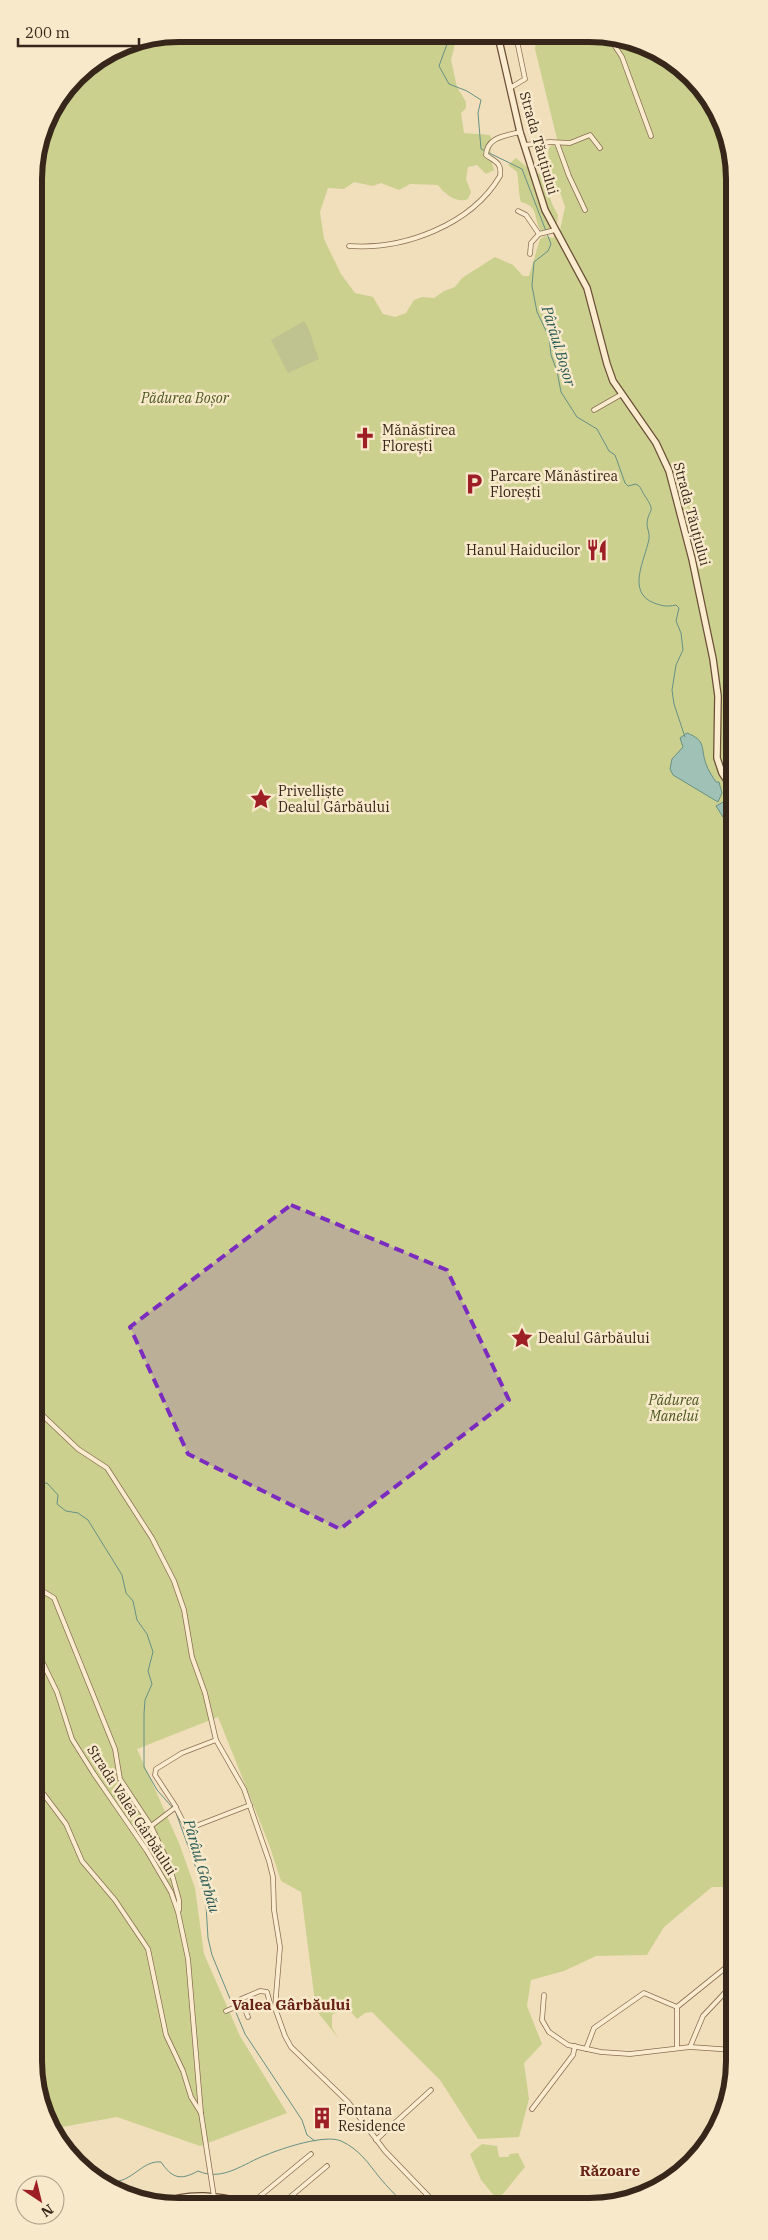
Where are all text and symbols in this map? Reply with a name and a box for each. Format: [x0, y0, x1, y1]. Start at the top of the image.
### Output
scale bar [18, 15, 139, 47]
text: 200 m [25, 23, 70, 42]
street label: Strada Tăuțiului [516, 89, 562, 197]
water label: Pârâul Boșor [537, 302, 580, 389]
park label: Pădurea Boșor [140, 389, 230, 407]
place label: Mănăstirea Florești [382, 421, 456, 455]
church icon: Mănăstirea Florești [352, 425, 378, 451]
street label: Strada Tăuțiului [670, 460, 714, 568]
place label: Parcare Mănăstirea Florești [490, 467, 619, 501]
parking icon: Parcare Mănăstirea Florești [461, 471, 487, 497]
restaurant icon: Hanul Haiducilor [584, 537, 610, 563]
place label: Hanul Haiducilor [466, 541, 581, 559]
place label: Privelliște Dealul Gârbăului [278, 782, 390, 816]
place icon: Privelliște Dealul Gârbăului [248, 786, 274, 812]
place icon: Dealul Gârbăului [509, 1325, 535, 1351]
place label: Dealul Gârbăului [538, 1329, 650, 1347]
park label: Pădurea Manelui [647, 1391, 700, 1425]
street label: Strada Valea Gârbăului [83, 1742, 181, 1878]
water label: Pârâul Gârbău [179, 1816, 225, 1915]
district label: Valea Gârbăului [232, 1995, 350, 2014]
place label: Fontana Residence [338, 2101, 406, 2135]
building icon: Fontana Residence [309, 2105, 335, 2131]
district label: Răzoare [580, 2161, 640, 2180]
north arrow [15, 2175, 65, 2225]
text: N [38, 2200, 57, 2221]

